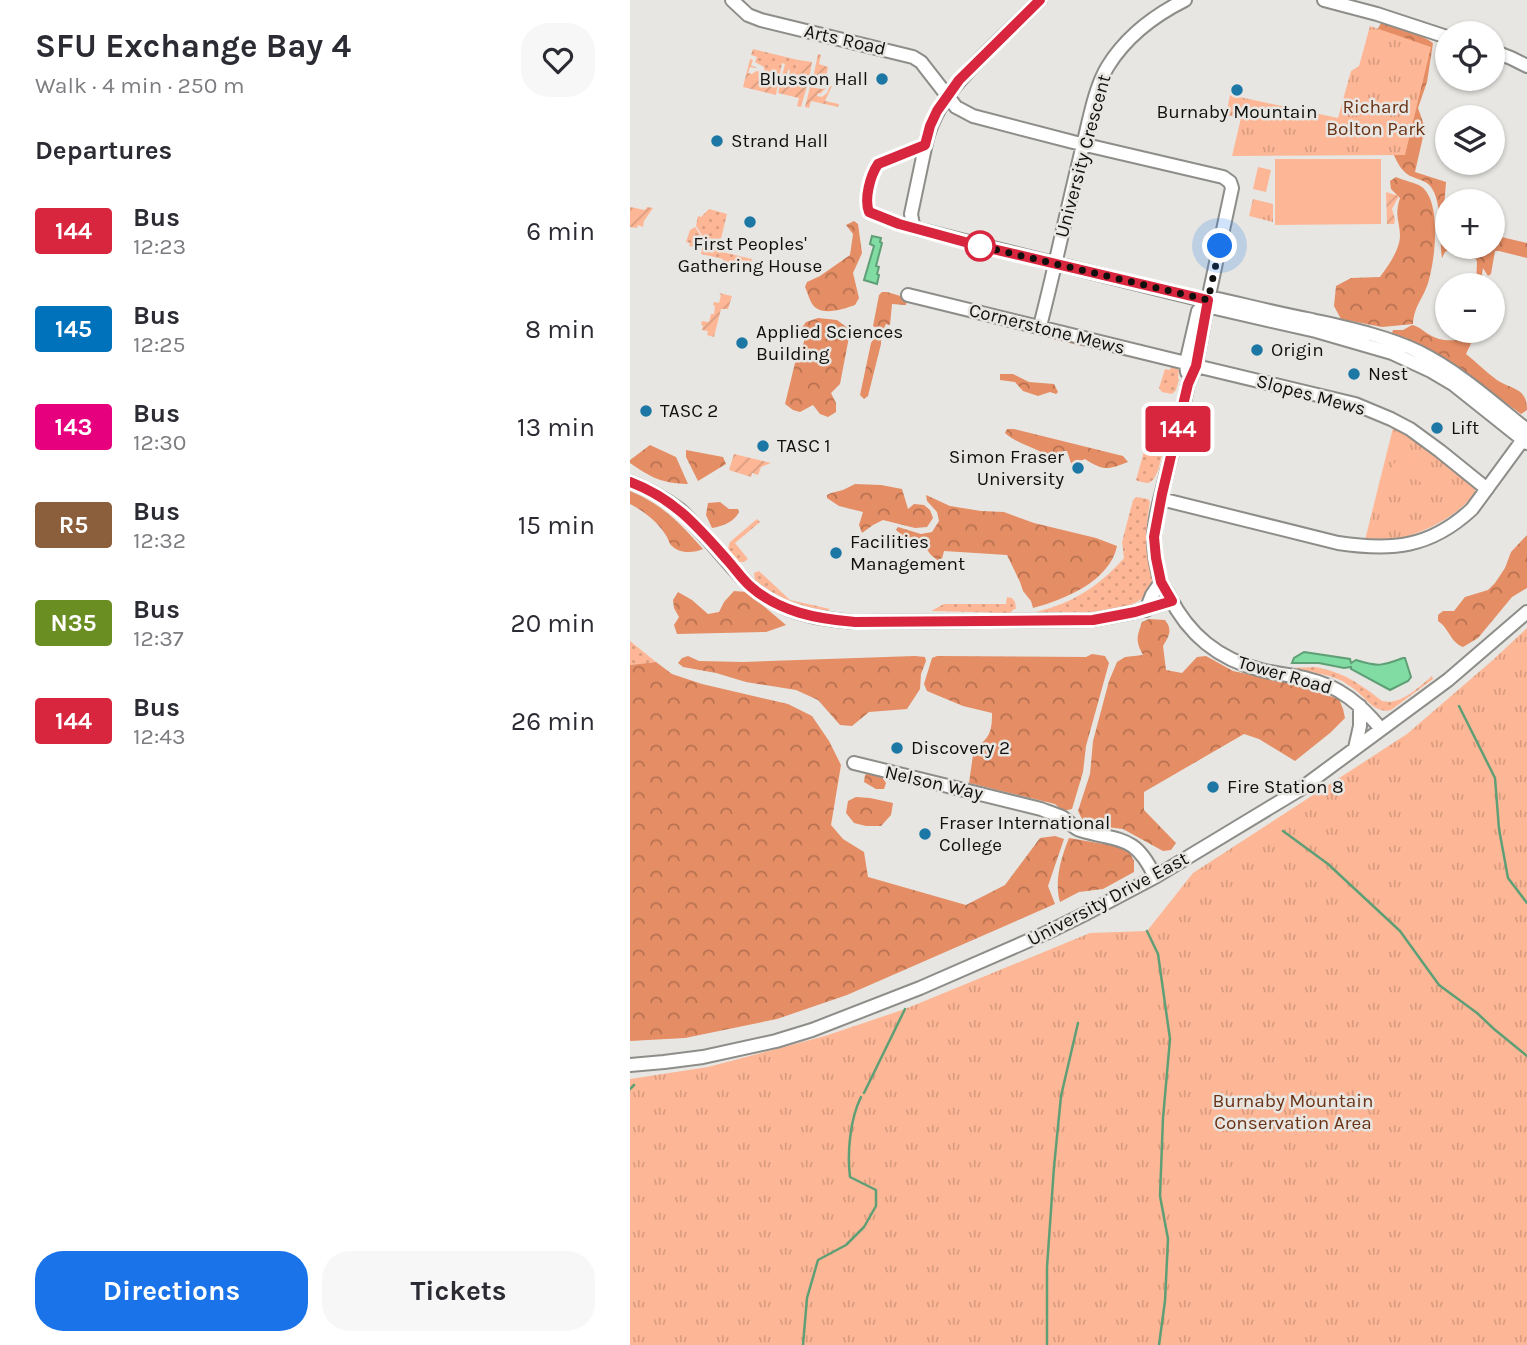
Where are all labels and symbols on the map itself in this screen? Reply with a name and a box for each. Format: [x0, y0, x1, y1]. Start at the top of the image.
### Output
street label: Arts Road [802, 20, 888, 60]
place label: Blusson Hall [759, 68, 868, 90]
marker: Blusson Hall [874, 71, 890, 87]
street label: University Crescent [1051, 72, 1115, 240]
marker: Burnaby Mountain [1229, 82, 1245, 98]
park label: Richard Bolton Park [1326, 96, 1426, 140]
place label: Burnaby Mountain [1157, 101, 1317, 123]
place label: Strand Hall [731, 130, 828, 152]
marker: Strand Hall [709, 133, 725, 149]
marker: First Peoples' Gathering House [742, 214, 758, 230]
your location [1202, 228, 1237, 263]
unlabelled marker [965, 231, 995, 261]
place label: First Peoples' Gathering House [678, 233, 822, 277]
street label: Cornerstone Mews [967, 299, 1127, 359]
place label: Applied Sciences Building [756, 321, 903, 365]
marker: Applied Sciences Building [734, 335, 750, 351]
place label: Origin [1271, 339, 1324, 361]
marker: Origin [1249, 342, 1265, 358]
place label: Nest [1368, 363, 1408, 385]
marker: Nest [1346, 366, 1362, 382]
street label: Slopes Mews [1254, 370, 1368, 420]
place label: TASC 2 [660, 400, 718, 422]
marker: TASC 2 [638, 403, 654, 419]
line badge: 144 [1138, 406, 1218, 452]
place label: Lift [1451, 417, 1479, 439]
marker: Lift [1429, 420, 1445, 436]
place label: TASC 1 [777, 435, 831, 457]
marker: TASC 1 [755, 438, 771, 454]
place label: Simon Fraser University [949, 446, 1064, 490]
marker: Simon Fraser University [1070, 460, 1086, 476]
place label: Facilities Management [850, 531, 965, 575]
marker: Facilities Management [828, 545, 844, 561]
street label: Tower Road [1235, 651, 1335, 699]
place label: Discovery 2 [911, 737, 1010, 759]
marker: Discovery 2 [889, 740, 905, 756]
street label: Nelson Way [883, 761, 985, 805]
place label: Fire Station 8 [1227, 776, 1344, 798]
marker: Fire Station 8 [1205, 779, 1221, 795]
place label: Fraser International College [939, 812, 1110, 856]
marker: Fraser International College [917, 826, 933, 842]
street label: University Drive East [1024, 847, 1192, 951]
park label: Burnaby Mountain Conservation Area [1213, 1090, 1373, 1134]

